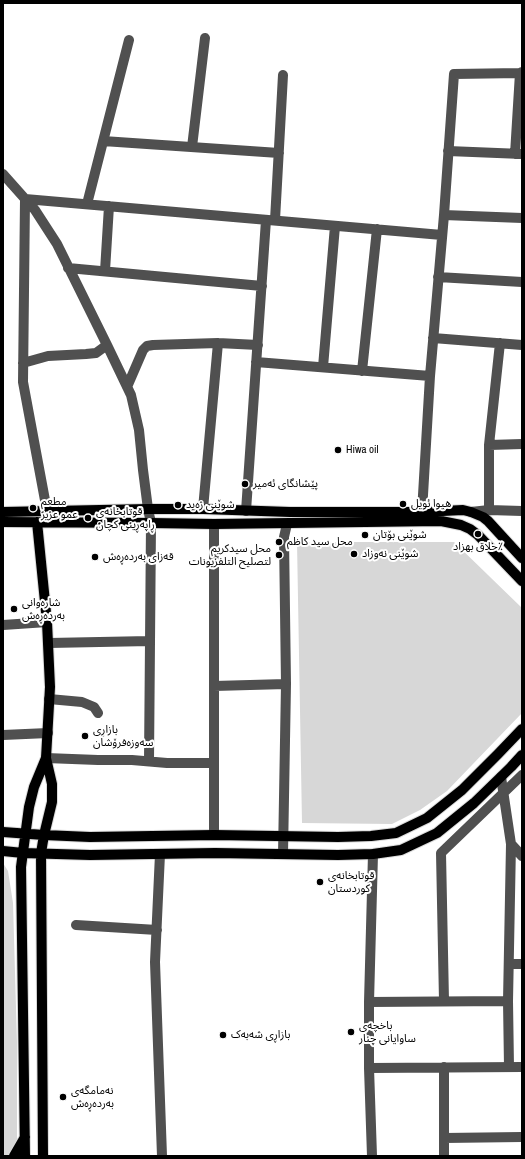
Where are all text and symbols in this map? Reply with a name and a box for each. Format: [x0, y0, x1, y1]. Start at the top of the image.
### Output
place label: Hiwa oil [346, 443, 379, 457]
marker: Hiwa oil [333, 445, 343, 455]
place label: پێشانگای ئەمیر [253, 477, 318, 491]
marker: پێشانگای ئەمیر [240, 479, 250, 489]
place label: مطعم عمو عزيز [41, 495, 78, 521]
place label: هيوا ئويل [411, 497, 451, 511]
place label: شوێنی زەید [186, 498, 235, 512]
marker: هيوا ئويل [398, 499, 408, 509]
marker: شوێنی زەید [173, 500, 183, 510]
marker: مطعم عمو عزيز [28, 503, 38, 513]
place label: قوتابخانەی ڕاپەڕینی کچان [96, 505, 155, 531]
marker: قوتابخانەی ڕاپەڕینی کچان [83, 513, 93, 523]
place label: شوێنی بۆتان [373, 528, 427, 542]
marker: حلاق بهزاد٪ [473, 529, 483, 539]
marker: شوێنی بۆتان [360, 530, 370, 540]
place label: محل سيد كاظم [287, 535, 353, 549]
marker: محل سيد كاظم [274, 537, 284, 547]
place label: حلاق بهزاد٪ [453, 540, 503, 554]
place label: محل سيدكريم لتصليح التلفزيونات [189, 542, 271, 568]
place label: شوێنی نەوزاد [362, 547, 418, 561]
marker: شوێنی نەوزاد [349, 549, 359, 559]
place label: قەزای بەردەڕەش [103, 550, 174, 564]
marker: محل سيدكريم لتصليح التلفزيونات [274, 550, 284, 560]
marker: قەزای بەردەڕەش [90, 552, 100, 562]
place label: شارەوانی بەردەڕەش [22, 596, 65, 622]
marker: شارەوانی بەردەڕەش [9, 604, 19, 614]
place label: بازاڕی سەوزەفرۆشان [93, 723, 153, 749]
marker: بازاڕی سەوزەفرۆشان [80, 731, 90, 741]
place label: قوتابخانەی کوردستان [328, 869, 374, 895]
marker: قوتابخانەی کوردستان [315, 877, 325, 887]
place label: باخچەی ساوایانی چنار [359, 1019, 416, 1045]
marker: باخچەی ساوایانی چنار [346, 1027, 356, 1037]
place label: بازاڕی شەبەک [231, 1028, 290, 1042]
marker: بازاڕی شەبەک [218, 1030, 228, 1040]
place label: نەمامگەی بەردەڕەش [71, 1084, 114, 1110]
marker: نەمامگەی بەردەڕەش [58, 1092, 68, 1102]

